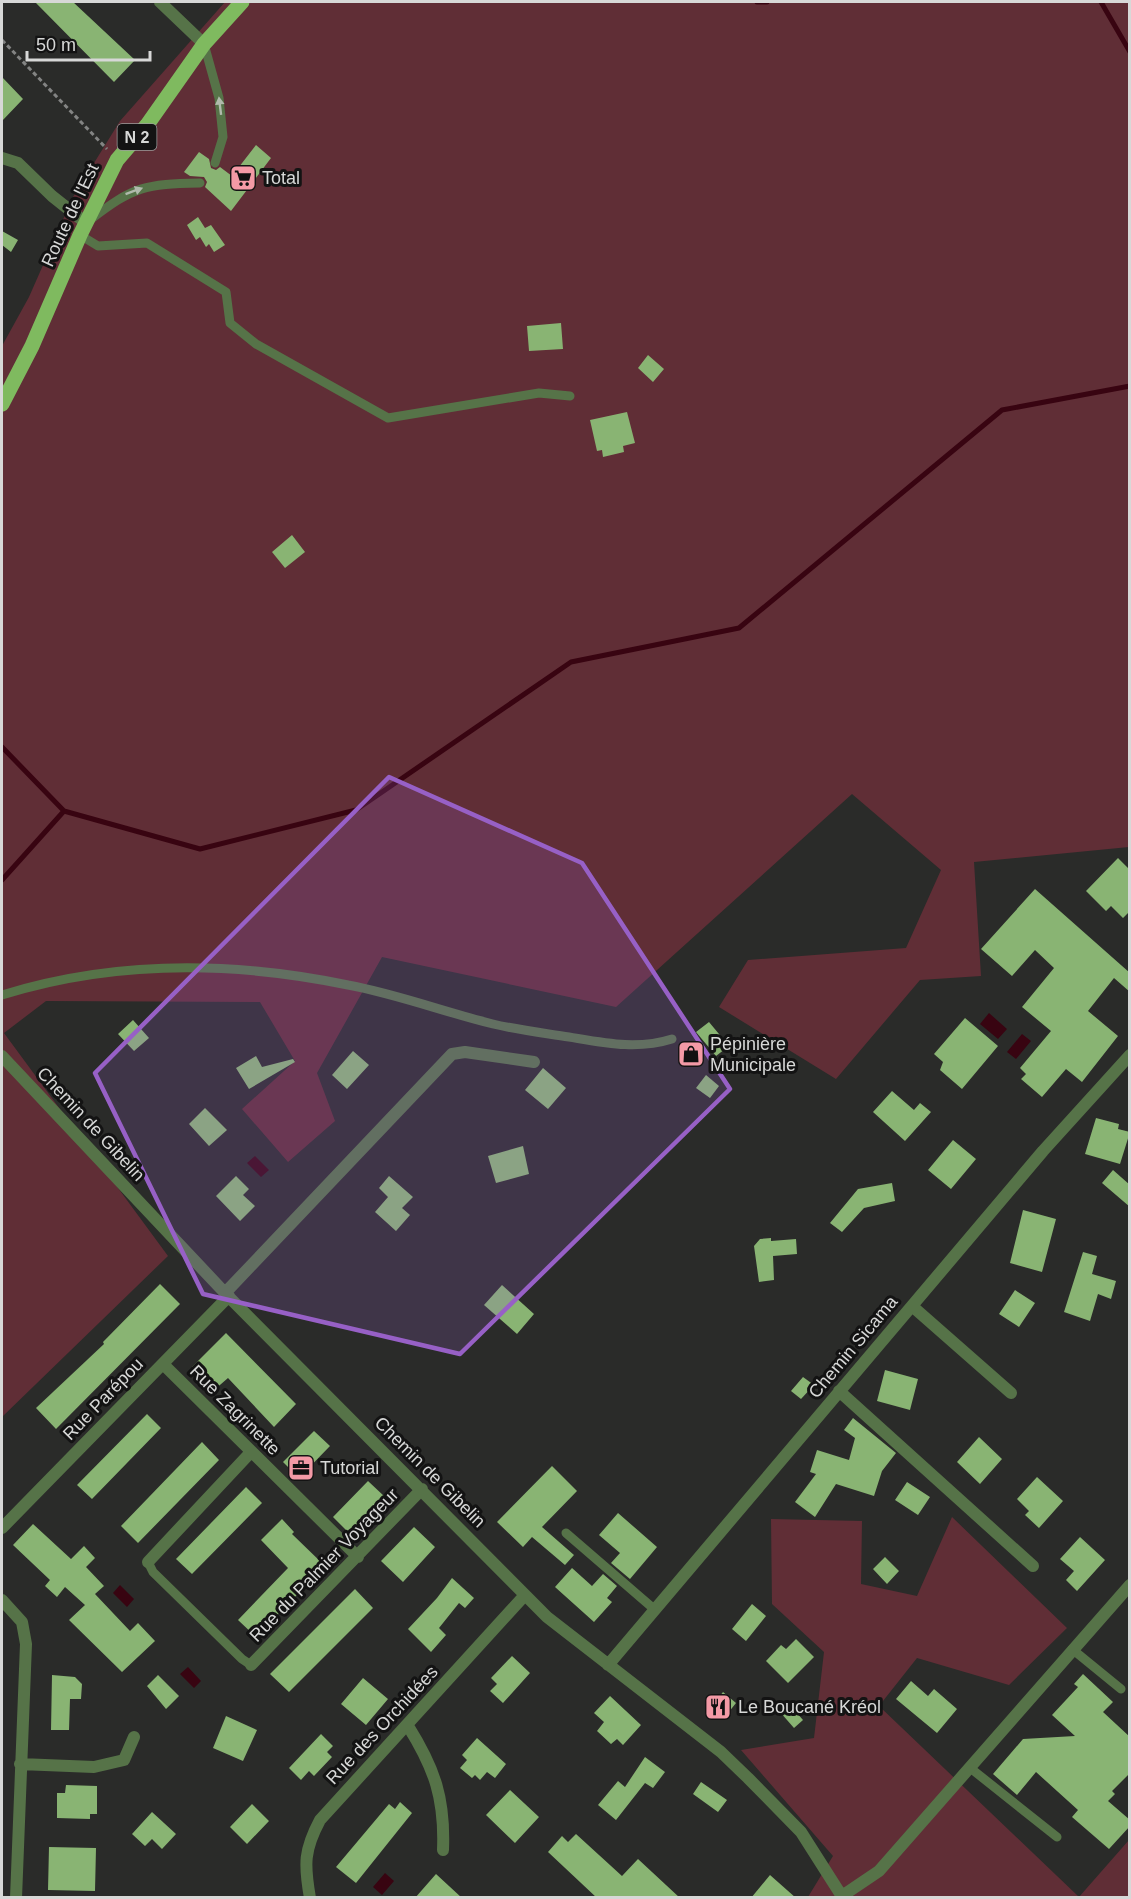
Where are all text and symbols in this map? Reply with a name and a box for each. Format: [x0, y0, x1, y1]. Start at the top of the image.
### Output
scale bar [27, 24, 150, 62]
text: 50 m [36, 35, 76, 55]
one-way arrow [215, 96, 224, 115]
road number: N 2 [118, 124, 156, 150]
street label: Route de l'Est [37, 160, 103, 270]
supermarket icon: Total [228, 163, 258, 193]
place label: Total [262, 168, 300, 188]
one-way arrow [125, 186, 143, 196]
place label: Pépinière Municipale [710, 1034, 796, 1075]
shop icon: Pépinière Municipale [676, 1039, 706, 1069]
street label: Chemin de Gibelin [33, 1063, 149, 1185]
street label: Chemin Sicama [805, 1291, 902, 1402]
street label: Rue Parépou [59, 1354, 147, 1444]
street label: Rue Zagrinette [186, 1361, 284, 1459]
street label: Chemin de Gibelin [371, 1413, 489, 1531]
office icon: Tutorial [286, 1453, 316, 1483]
place label: Tutorial [320, 1458, 379, 1478]
street label: Rue du Palmier Voyageur [246, 1484, 402, 1646]
street label: Rue des Orchidées [322, 1662, 442, 1788]
restaurant icon: Le Boucané Kréol [703, 1692, 733, 1722]
place label: Le Boucané Kréol [738, 1697, 881, 1717]

